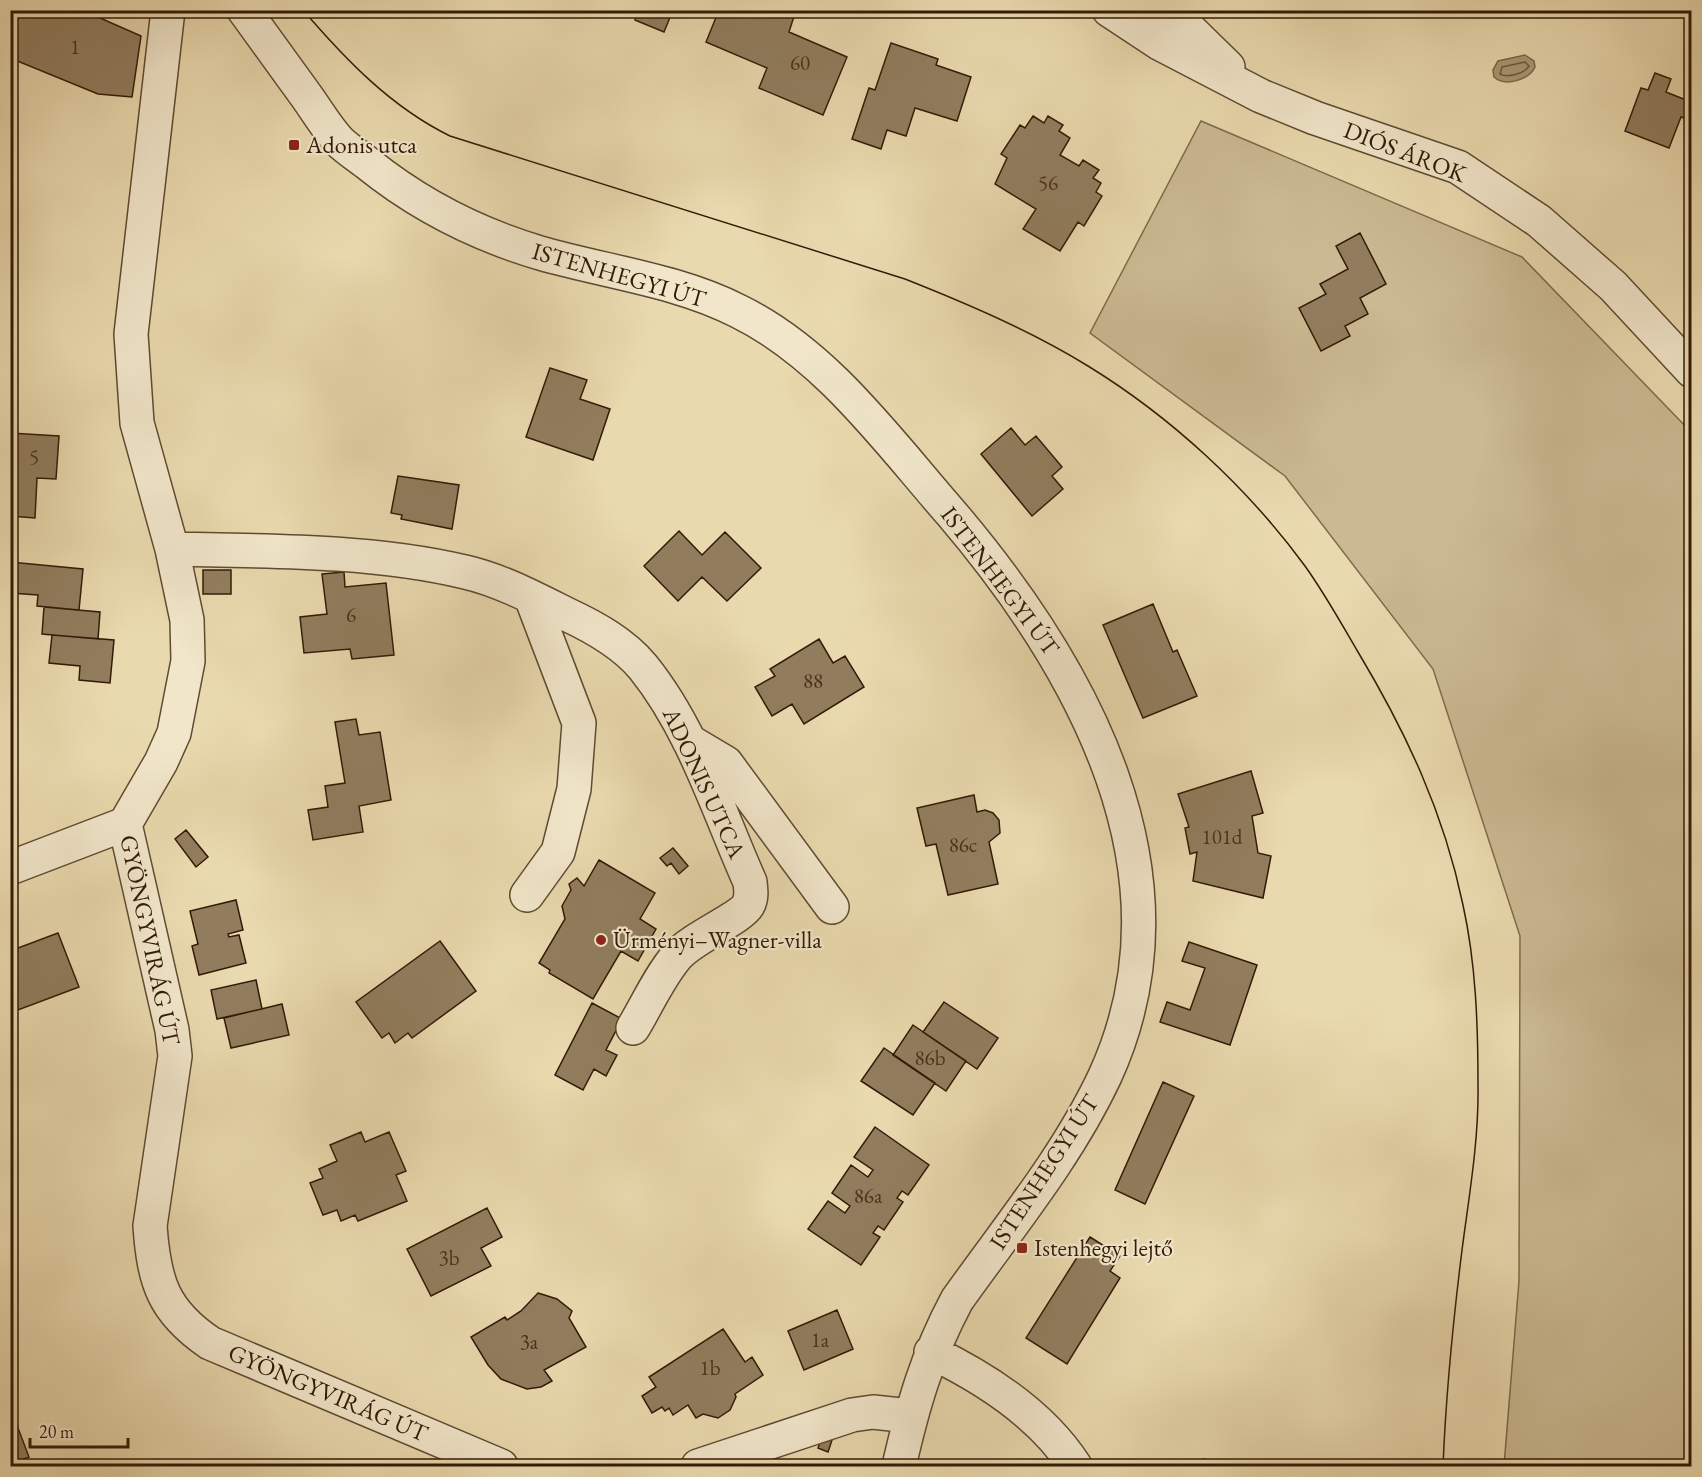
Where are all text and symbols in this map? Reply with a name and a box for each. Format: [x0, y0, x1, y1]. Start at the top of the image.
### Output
house number: 1 [70, 33, 80, 60]
house number: 60 [790, 49, 810, 76]
street label: DIÓS ÁROK [1339, 114, 1472, 189]
place label: Adonis utca [305, 129, 417, 160]
marker: Adonis utca [287, 138, 301, 152]
house number: 56 [1038, 169, 1058, 196]
street label: ISTENHEGYI ÚT [529, 235, 710, 314]
house number: 5 [29, 443, 39, 470]
street label: ISTENHEGYI ÚT [934, 500, 1067, 662]
house number: 6 [346, 601, 356, 628]
house number: 88 [803, 667, 823, 694]
street label: ADONIS UTCA [656, 701, 753, 864]
house number: 101d [1202, 823, 1243, 850]
house number: 86c [949, 831, 977, 858]
street label: GYÖNGYVIRÁG ÚT [113, 832, 188, 1049]
place label: Ürményi–Wagner-villa [613, 924, 822, 955]
marker: Ürményi–Wagner-villa [594, 933, 608, 947]
house number: 86b [915, 1044, 946, 1071]
street label: ISTENHEGYI ÚT [982, 1087, 1106, 1255]
house number: 86a [854, 1182, 883, 1209]
place label: Istenhegyi lejtő [1034, 1232, 1173, 1263]
marker: Istenhegyi lejtő [1015, 1241, 1029, 1255]
house number: 3b [439, 1244, 460, 1271]
house number: 1a [811, 1326, 830, 1353]
house number: 3a [520, 1328, 539, 1355]
street label: GYÖNGYVIRÁG ÚT [224, 1336, 434, 1449]
house number: 1b [700, 1354, 721, 1381]
scale bar [30, 1411, 128, 1449]
text: 20 m [39, 1420, 74, 1443]

